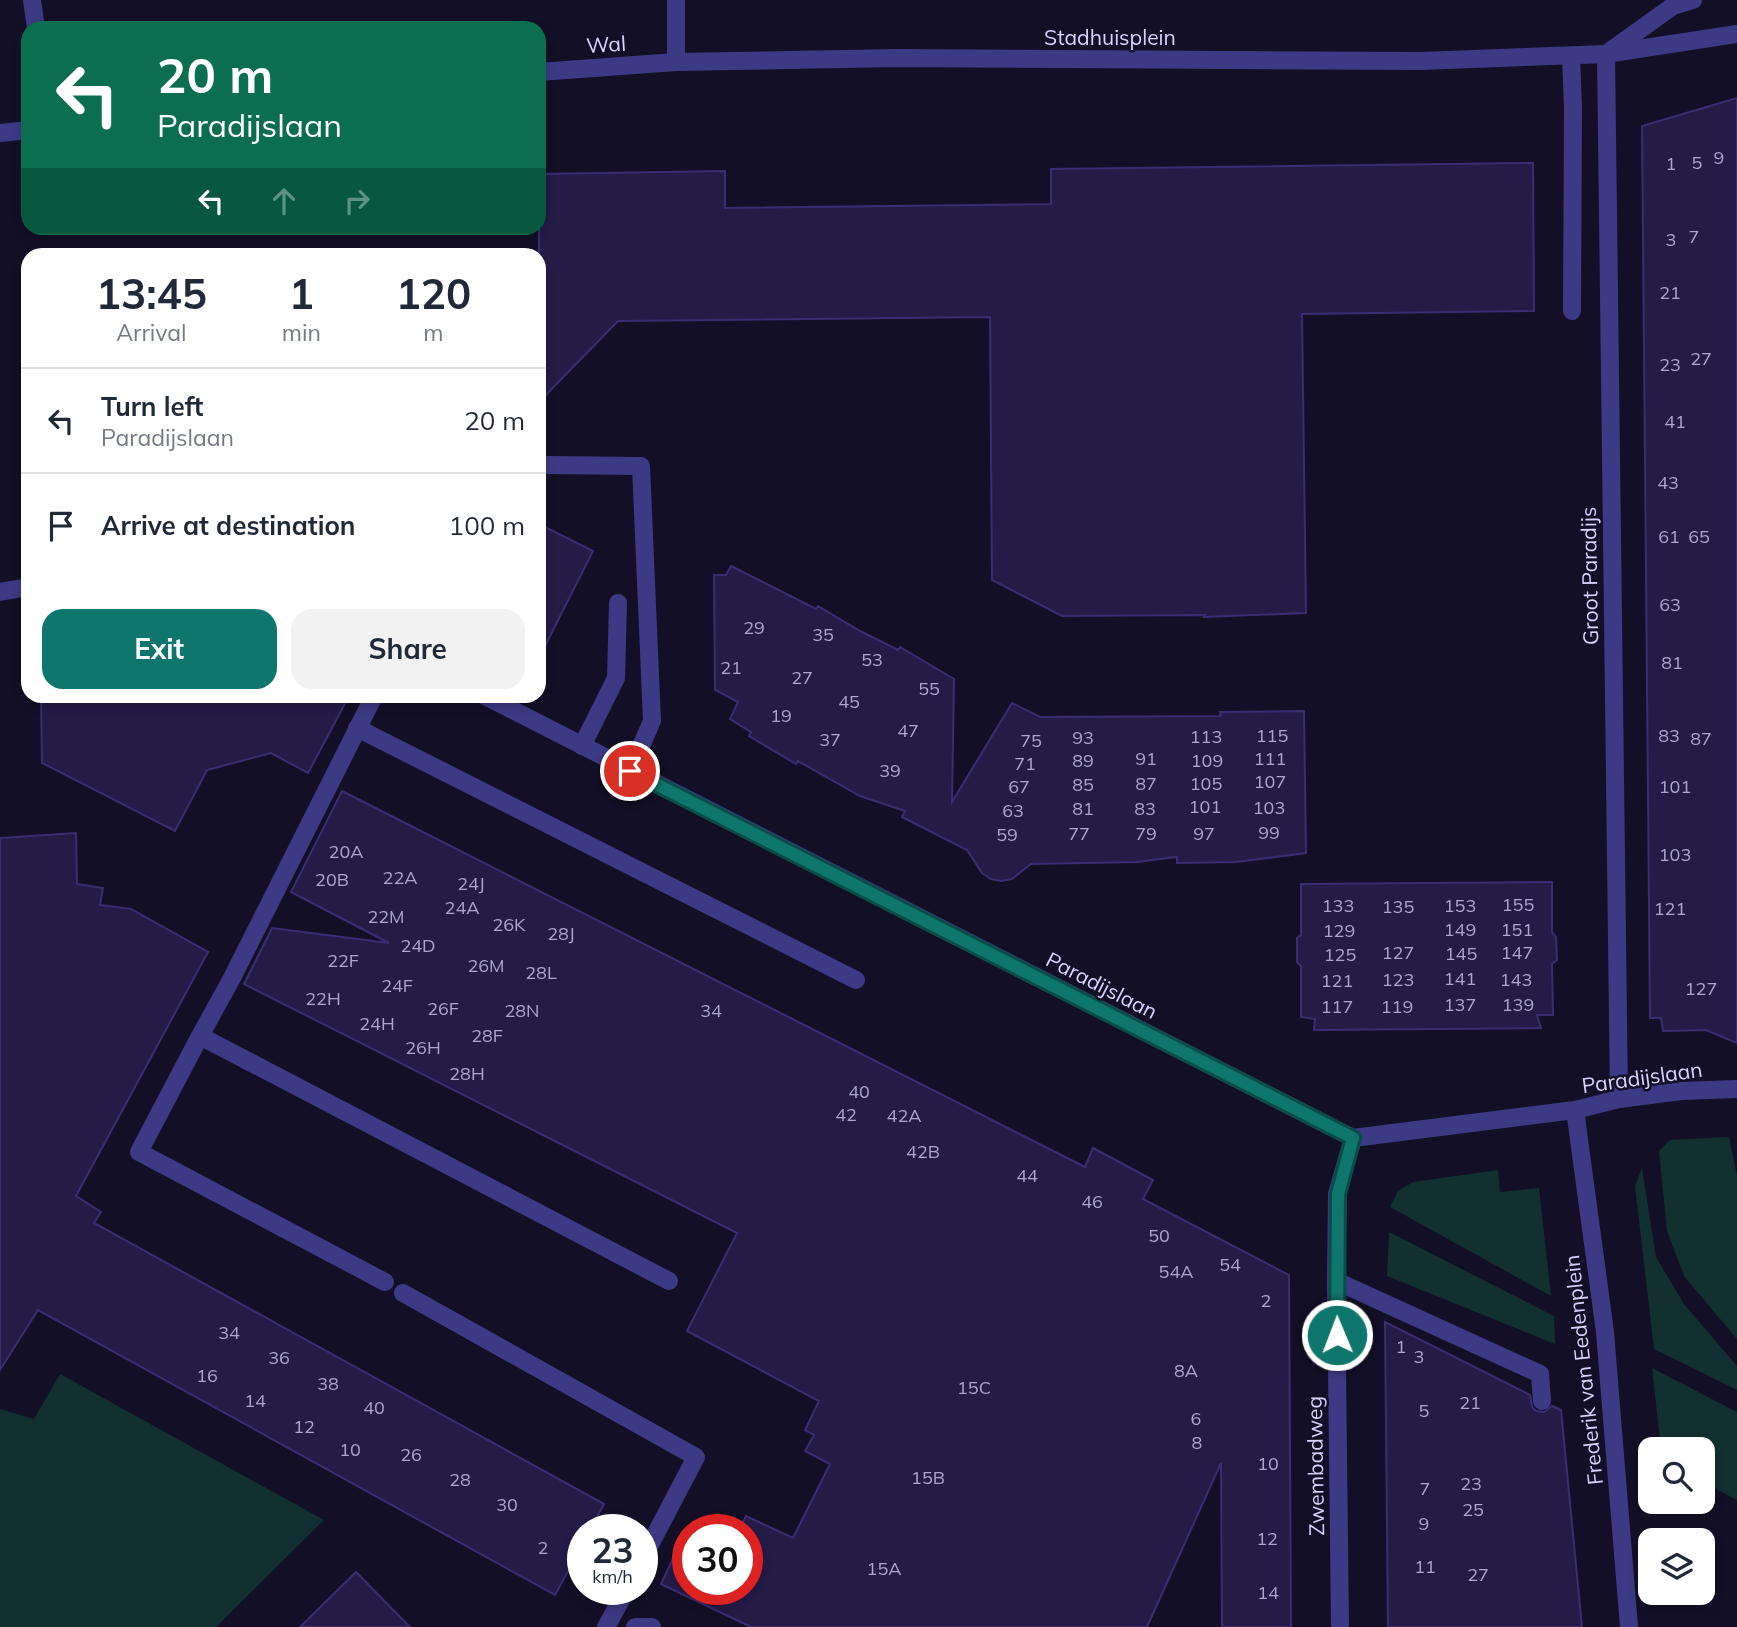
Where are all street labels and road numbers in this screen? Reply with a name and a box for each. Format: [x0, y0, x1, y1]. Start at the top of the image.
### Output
street label: Stadhuisplein [1044, 24, 1176, 50]
street label: Wal [585, 30, 627, 58]
street label: Groot Paradijs [1575, 507, 1603, 645]
street label: Paradijslaan [1042, 946, 1162, 1024]
street label: Paradijslaan [1580, 1056, 1704, 1098]
street label: Frederik van Eedenplein [1558, 1254, 1608, 1486]
street label: Zwembadweg [1301, 1396, 1329, 1536]

